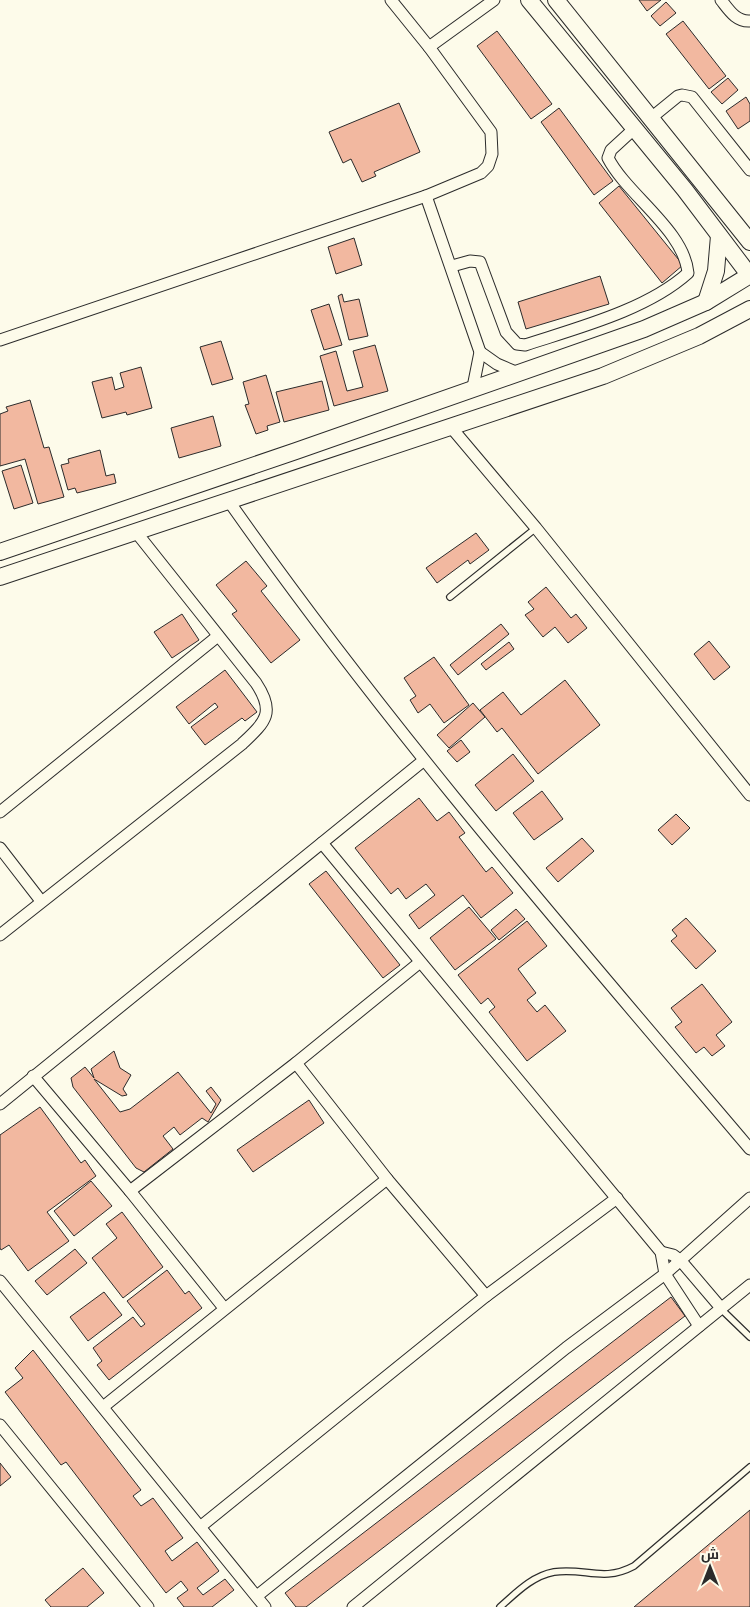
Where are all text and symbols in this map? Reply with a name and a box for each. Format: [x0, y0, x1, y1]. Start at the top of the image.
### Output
north arrow [685, 1542, 735, 1592]
text: ش [701, 1545, 719, 1563]

